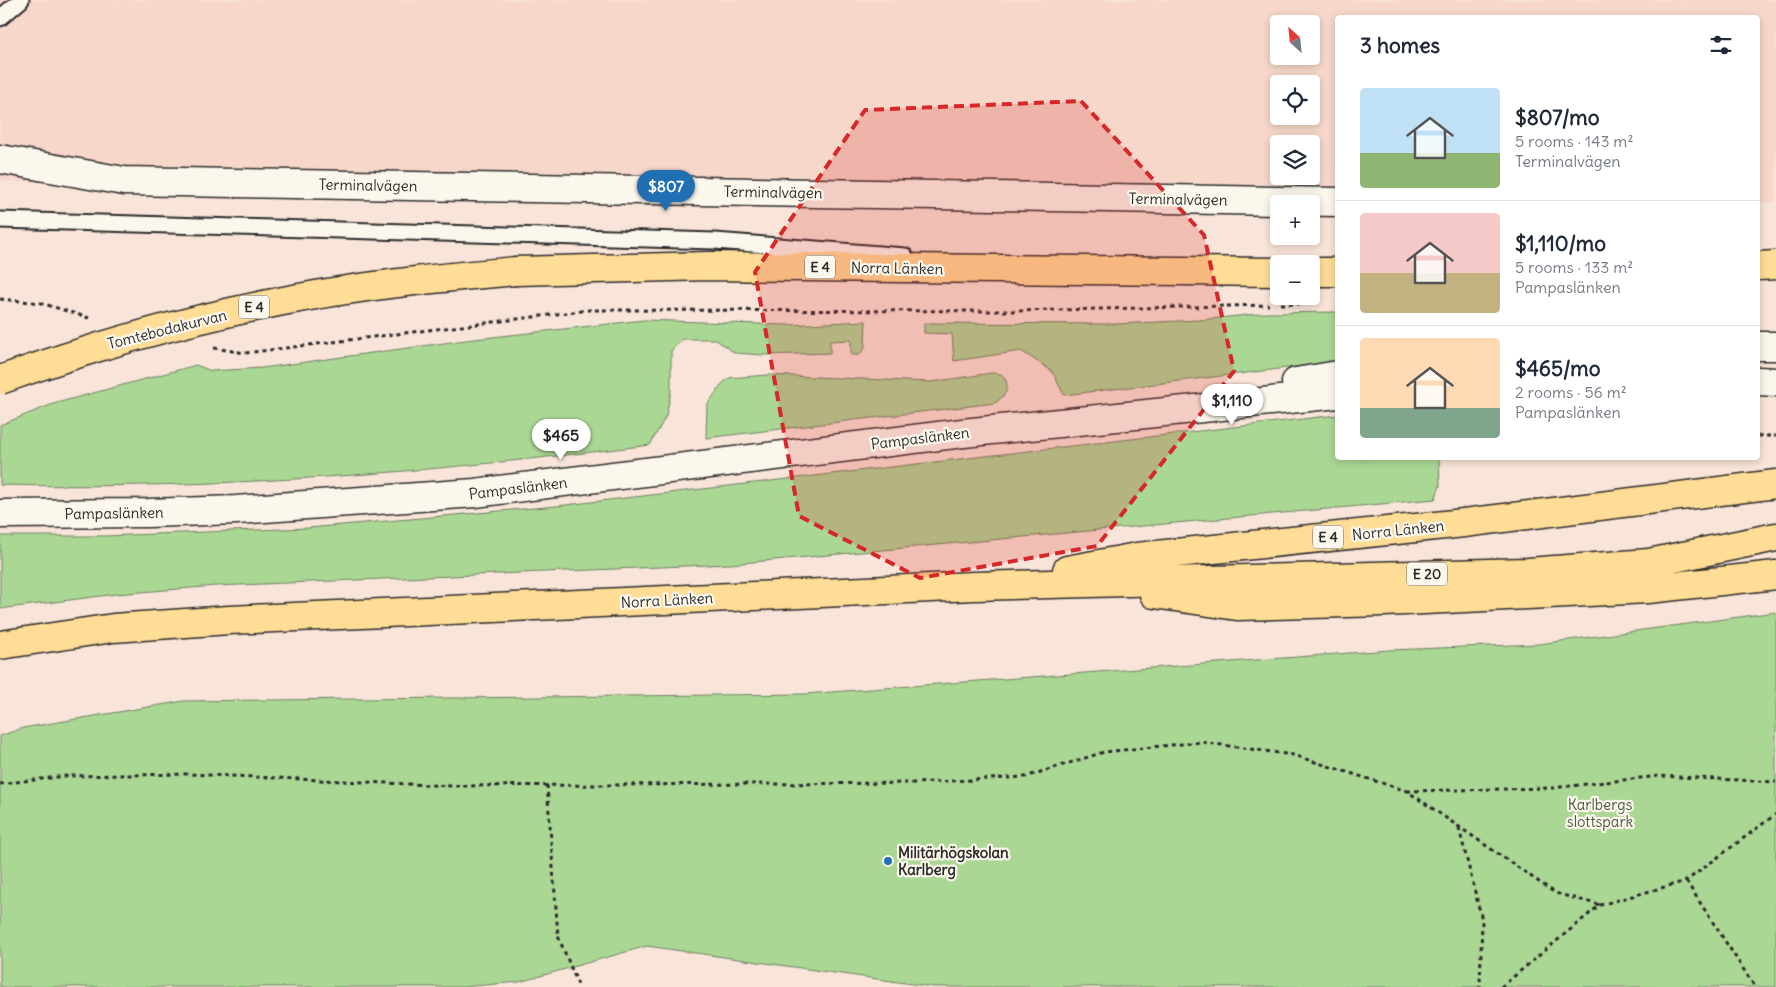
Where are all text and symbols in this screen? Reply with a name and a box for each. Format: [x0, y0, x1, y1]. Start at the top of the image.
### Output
north arrow [1270, 15, 1320, 65]
map controls [1270, 15, 1320, 305]
icon: filters [1707, 31, 1735, 59]
text: 3 homes [1360, 32, 1440, 59]
button: locate [1270, 75, 1320, 125]
text: $807/mo [1515, 104, 1600, 131]
icon: home [1400, 108, 1460, 168]
text: 5 rooms · 143 m² [1515, 131, 1633, 151]
button: layers [1270, 135, 1320, 185]
text: Terminalvägen [1515, 151, 1621, 171]
pin: $807 [636, 170, 696, 212]
street label: Terminalvägen [318, 175, 418, 195]
text: $807 [648, 176, 684, 196]
street label: Terminalvägen [723, 182, 823, 202]
street label: Terminalvägen [1128, 189, 1228, 209]
button: + [1270, 195, 1320, 245]
text: $1,110/mo [1515, 230, 1606, 257]
icon: home [1400, 233, 1460, 293]
button: − [1270, 255, 1320, 305]
road number: E 4 [805, 256, 835, 278]
text: 5 rooms · 133 m² [1515, 257, 1633, 277]
street label: Norra Länken [851, 258, 944, 278]
text: Pampaslänken [1515, 277, 1621, 297]
road number: E 4 [239, 296, 269, 318]
street label: Tomtebodakurvan [105, 305, 229, 353]
text: $465/mo [1515, 355, 1601, 382]
icon: home [1400, 358, 1460, 418]
text: 2 rooms · 56 m² [1515, 382, 1627, 402]
pin: $1,110 [1191, 384, 1273, 426]
text: $1,110 [1212, 390, 1252, 410]
text: Pampaslänken [1515, 402, 1621, 422]
pin: $465 [531, 418, 591, 461]
street label: Pampaslänken [870, 422, 971, 453]
text: $465 [543, 425, 579, 445]
street label: Pampaslänken [468, 472, 569, 503]
street label: Pampaslänken [64, 503, 164, 523]
street label: Norra Länken [1351, 516, 1445, 544]
road number: E 4 [1313, 526, 1343, 548]
road number: E 20 [1407, 562, 1447, 586]
street label: Norra Länken [620, 588, 714, 612]
park label: Karlbergs slottspark [1567, 795, 1634, 831]
place label: Militärhögskolan Karlberg [898, 843, 1009, 880]
marker: Militärhögskolan Karlberg [882, 855, 894, 867]

